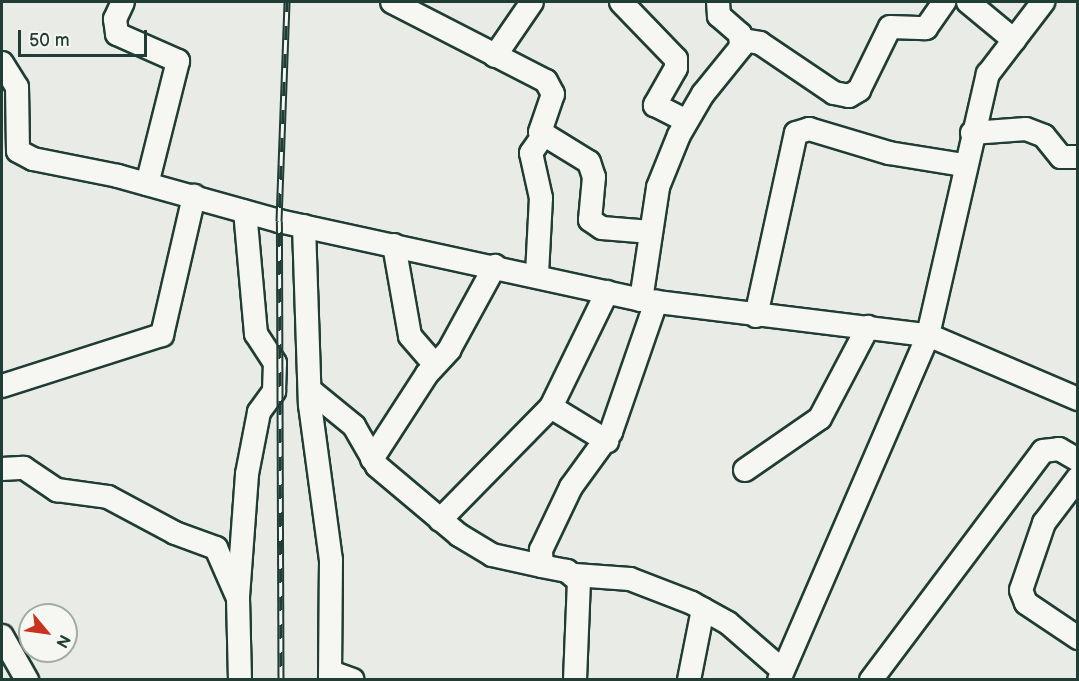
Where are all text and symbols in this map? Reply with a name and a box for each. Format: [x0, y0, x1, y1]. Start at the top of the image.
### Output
scale bar [21, 18, 150, 56]
text: 50 m [29, 30, 70, 51]
north arrow [18, 603, 78, 663]
text: N [51, 631, 74, 651]

